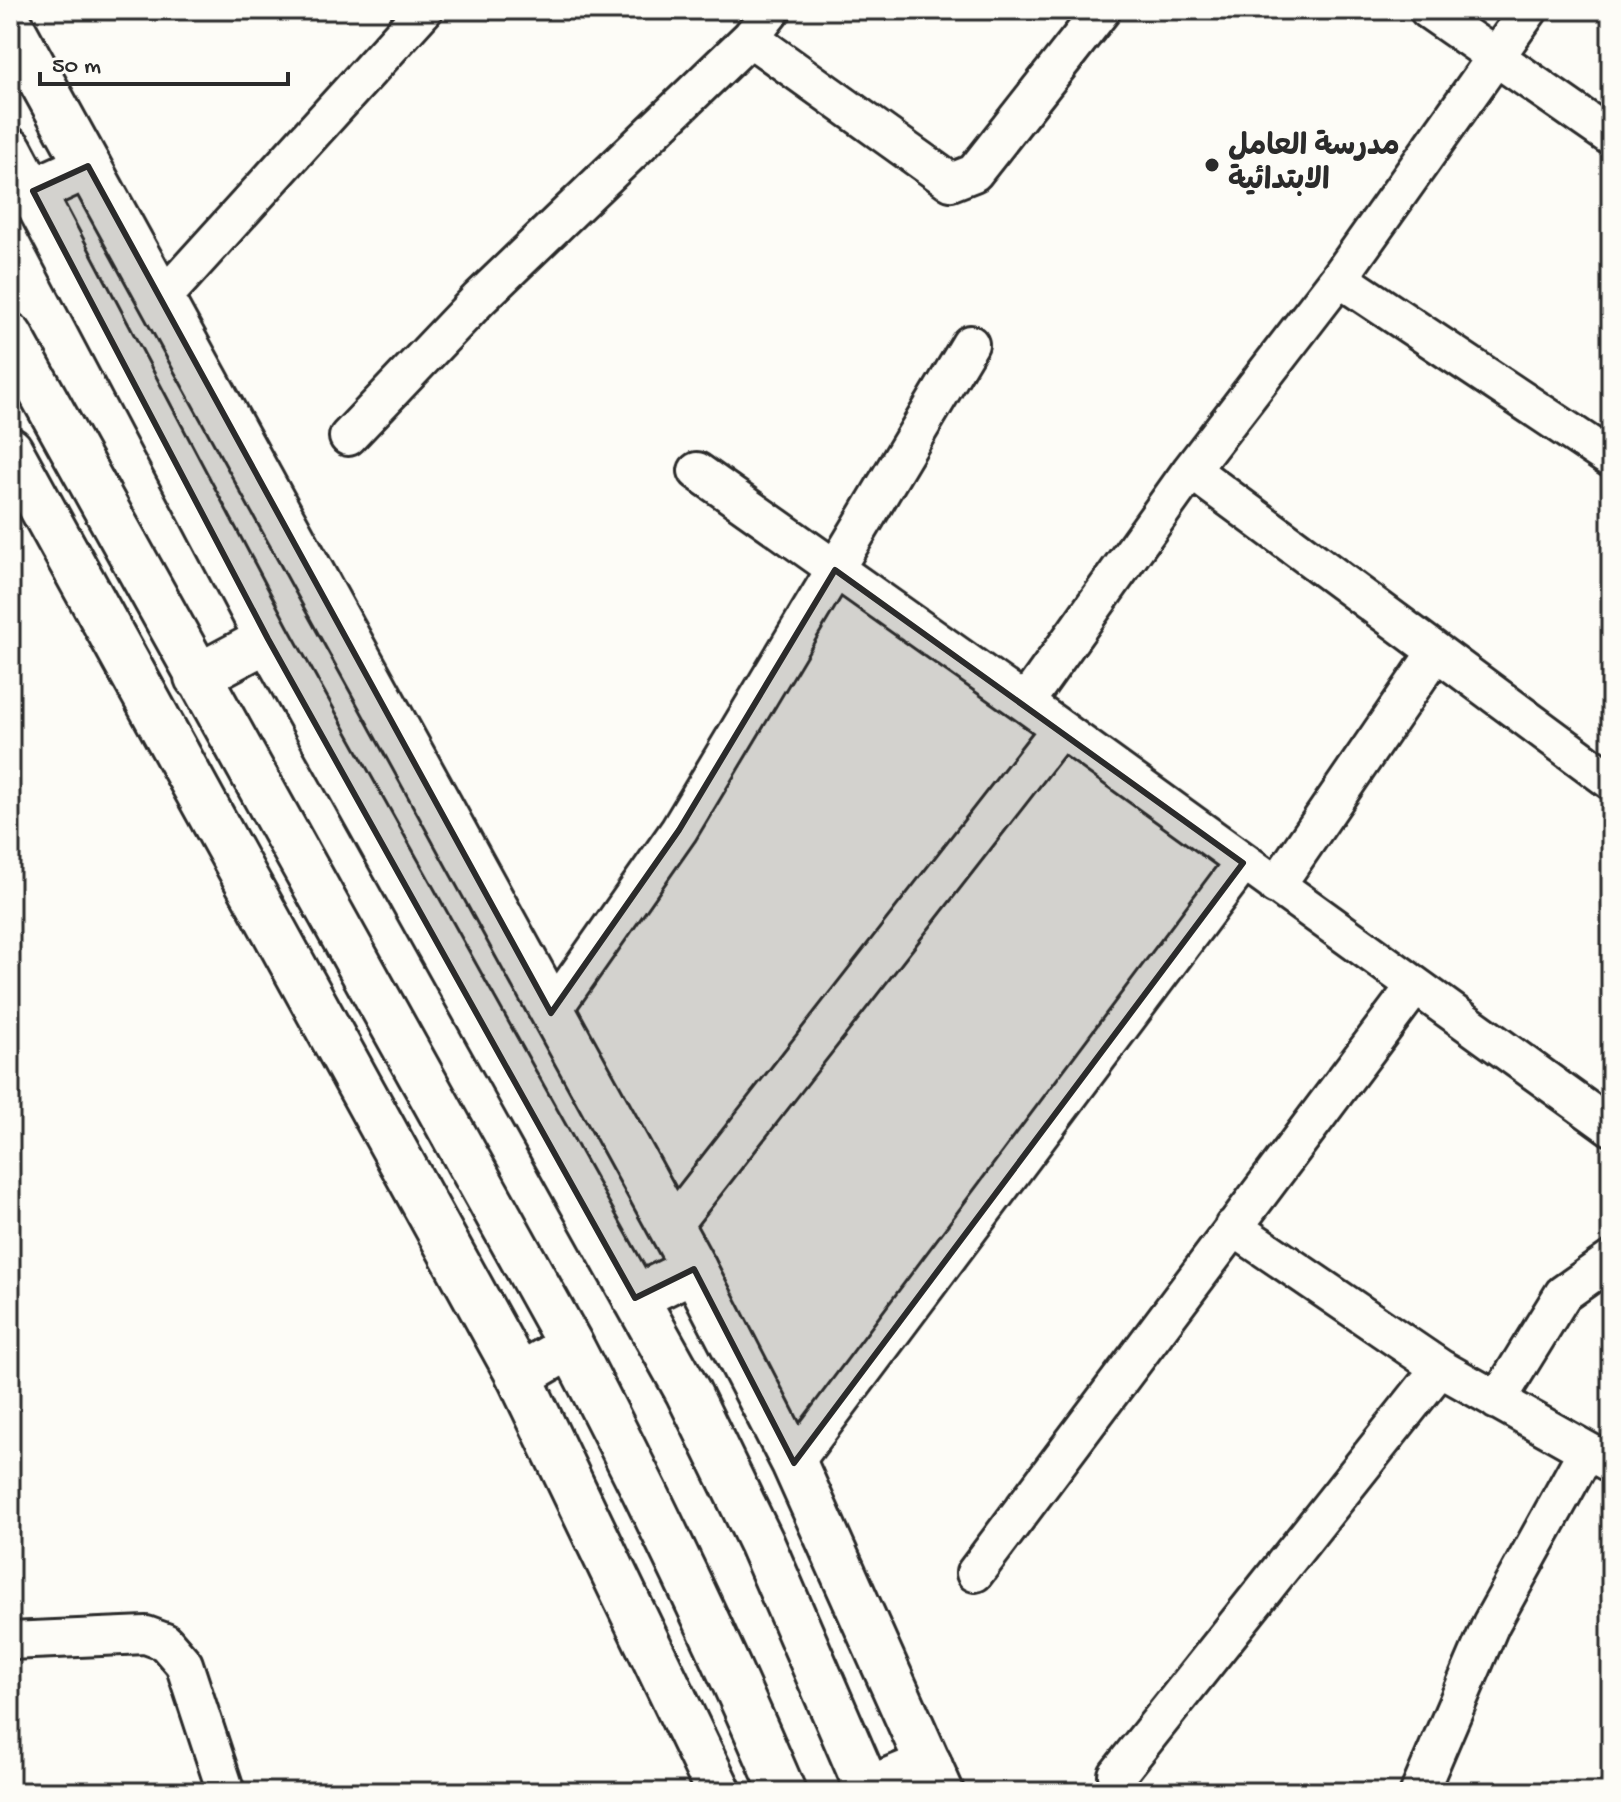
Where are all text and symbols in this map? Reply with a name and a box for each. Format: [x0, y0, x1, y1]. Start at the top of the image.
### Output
scale bar [40, 36, 288, 86]
text: 50 m [52, 53, 101, 82]
place label: مدرسة العامل الابتدائية [1228, 129, 1400, 200]
marker: مدرسة العامل الابتدائية [1203, 156, 1221, 174]

